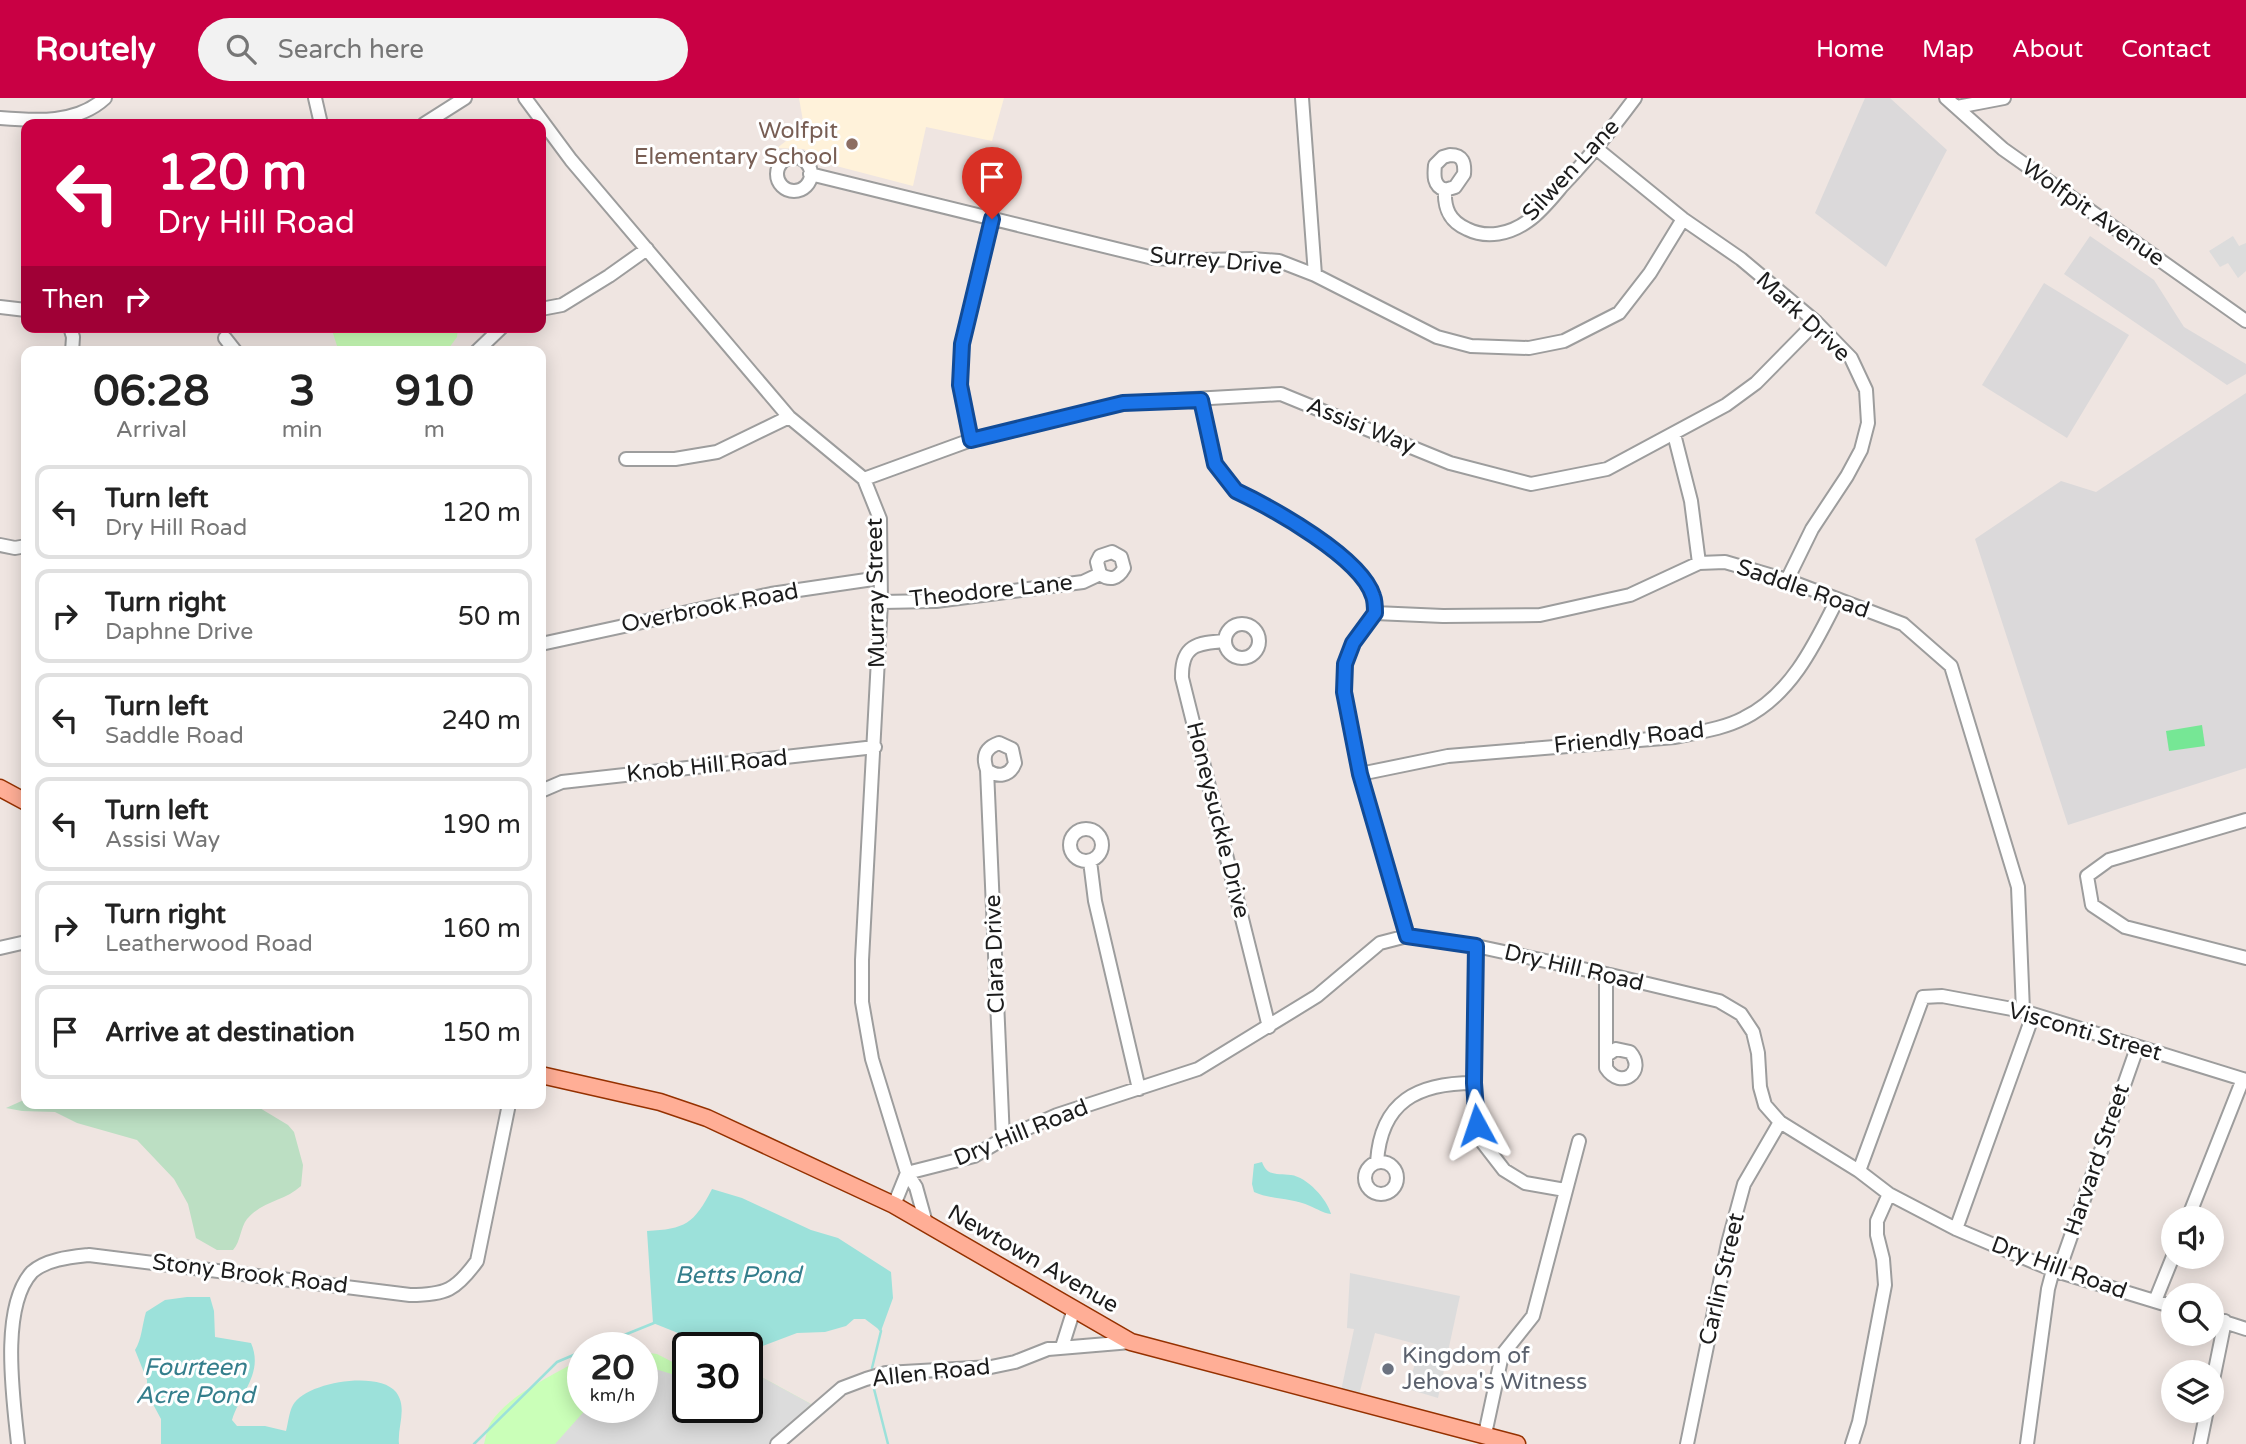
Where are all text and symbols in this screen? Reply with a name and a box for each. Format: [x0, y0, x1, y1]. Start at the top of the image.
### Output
search box [198, 18, 688, 81]
text: Routely [35, 30, 156, 69]
icon: search [222, 30, 260, 68]
text: Search here [278, 34, 424, 65]
text: Home [1816, 35, 1884, 64]
text: Map [1922, 35, 1974, 64]
text: About [2012, 35, 2083, 64]
text: Contact [2121, 35, 2211, 64]
street label: Silwen Lane [1517, 113, 1625, 227]
place label: Wolfpit Elementary School [634, 117, 838, 171]
marker: Wolfpit Elementary School [844, 136, 860, 152]
text: 120 m [157, 144, 307, 203]
icon: left [42, 147, 133, 238]
pin [962, 147, 1022, 219]
street label: Wolfpit Avenue [2016, 153, 2170, 273]
icon: arrive [973, 158, 1011, 196]
text: Dry Hill Road [157, 204, 355, 242]
street label: Surrey Drive [1148, 241, 1284, 281]
street label: Mark Drive [1750, 266, 1856, 368]
icon: right [118, 280, 156, 318]
text: Then [42, 284, 104, 315]
text: 06:28 [93, 366, 210, 417]
text: 3 [289, 366, 315, 417]
text: 910 [395, 366, 474, 417]
street label: Assisi Way [1302, 391, 1420, 461]
text: Arrival [116, 416, 187, 444]
text: min [282, 416, 323, 444]
text: m [424, 416, 445, 444]
text: Turn left [105, 483, 208, 514]
icon: left [46, 493, 84, 531]
text: 120 m [441, 497, 521, 528]
text: Dry Hill Road [105, 514, 247, 542]
street label: Murray Street [861, 517, 891, 668]
street label: Saddle Road [1733, 553, 1873, 625]
street label: Theodore Lane [908, 569, 1074, 613]
street label: Overbrook Road [619, 577, 801, 639]
text: Turn right [105, 587, 226, 618]
icon: right [46, 597, 84, 635]
text: 50 m [458, 601, 521, 632]
text: Daphne Drive [105, 618, 253, 646]
text: Turn left [105, 691, 208, 722]
icon: left [46, 701, 84, 739]
text: 240 m [441, 705, 521, 736]
street label: Friendly Road [1552, 716, 1706, 760]
street label: Honeysuckle Drive [1180, 719, 1256, 921]
text: Saddle Road [105, 722, 244, 750]
street label: Knob Hill Road [625, 744, 789, 788]
text: Turn left [105, 795, 208, 826]
icon: left [46, 805, 84, 843]
text: 190 m [441, 809, 521, 840]
text: Assisi Way [105, 826, 220, 854]
street label: Clara Drive [979, 894, 1011, 1014]
text: Turn right [105, 899, 226, 930]
icon: right [46, 909, 84, 947]
text: 160 m [441, 913, 521, 944]
text: Leatherwood Road [105, 930, 313, 958]
street label: Dry Hill Road [1502, 938, 1646, 998]
street label: Visconti Street [2005, 997, 2165, 1067]
icon: arrive [46, 1013, 84, 1051]
text: Arrive at destination [105, 1017, 355, 1048]
text: 150 m [441, 1017, 521, 1048]
street label: Harvard Street [2058, 1080, 2136, 1240]
position arrow [1440, 1088, 1514, 1162]
street label: Dry Hill Road [950, 1093, 1092, 1173]
street label: Newtown Avenue [943, 1199, 1123, 1319]
map controls [2161, 1206, 2224, 1423]
button: sound [2161, 1206, 2224, 1269]
street label: Carlin Street [1693, 1210, 1751, 1348]
street label: Dry Hill Road [1987, 1231, 2131, 1305]
street label: Stony Brook Road [151, 1248, 349, 1300]
water label: Betts Pond [675, 1261, 804, 1290]
button: search [2161, 1283, 2224, 1346]
speed limit sign: 30 [672, 1332, 763, 1423]
place label: Kingdom of Jehova's Witness [1402, 1342, 1587, 1396]
text: 20 [591, 1347, 634, 1389]
water label: Fourteen Acre Pond [135, 1353, 257, 1410]
street label: Allen Road [870, 1353, 992, 1393]
button: layers [2161, 1360, 2224, 1423]
marker: Kingdom of Jehova's Witness [1380, 1361, 1396, 1377]
text: km/h [590, 1384, 635, 1406]

